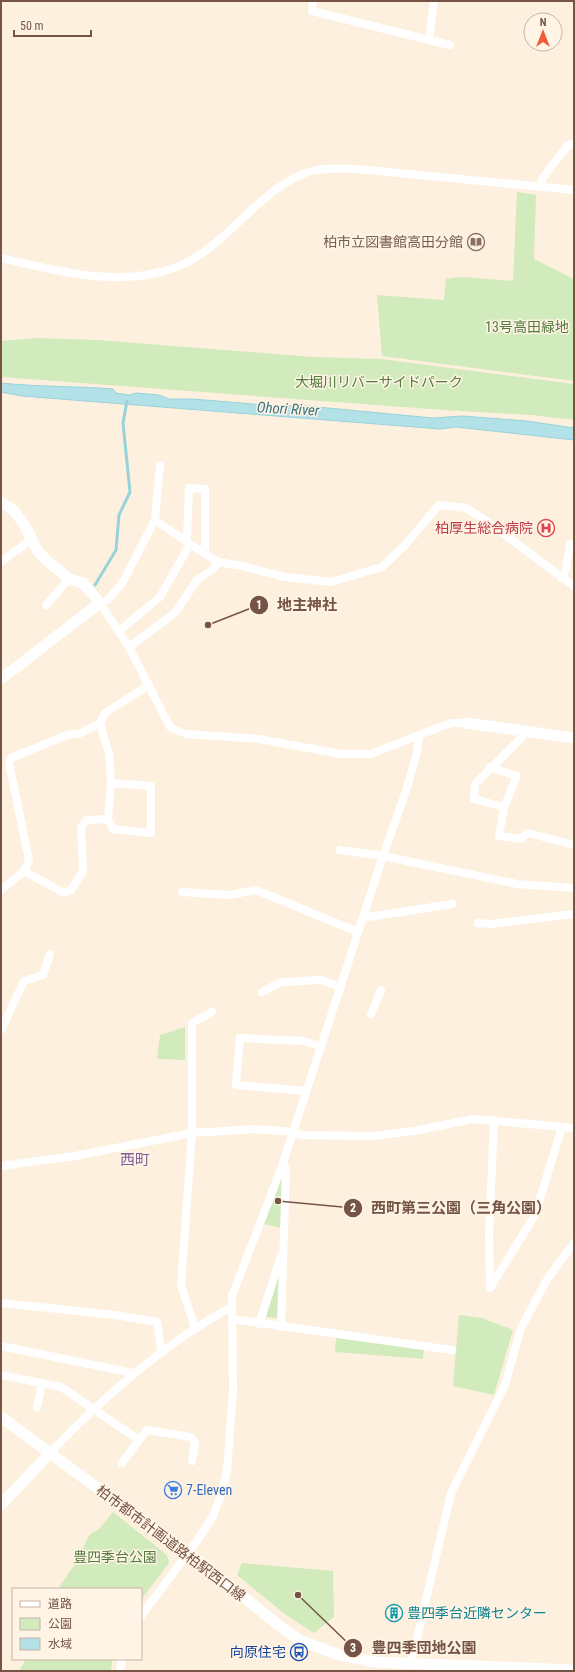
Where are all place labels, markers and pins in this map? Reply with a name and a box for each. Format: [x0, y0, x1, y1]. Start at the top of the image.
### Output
library icon: 柏市立図書館高田分館 [466, 232, 486, 252]
place label: 柏市立図書館高田分館 [323, 234, 463, 250]
hospital icon: 柏厚生総合病院 [536, 518, 556, 538]
place label: 柏厚生総合病院 [435, 520, 533, 536]
callout: 地主神社 [249, 591, 345, 618]
callout: 西町第三公園（三角公園） [343, 1194, 559, 1221]
supermarket icon: 7-Eleven [163, 1480, 183, 1500]
place label: 7-Eleven [186, 1482, 232, 1498]
building icon: 豊四季台近隣センター [384, 1603, 404, 1623]
place label: 豊四季台近隣センター [407, 1605, 547, 1621]
callout: 豊四季団地公園 [343, 1634, 484, 1661]
bus stop icon: 向原住宅 [289, 1642, 309, 1662]
place label: 向原住宅 [230, 1644, 286, 1660]

